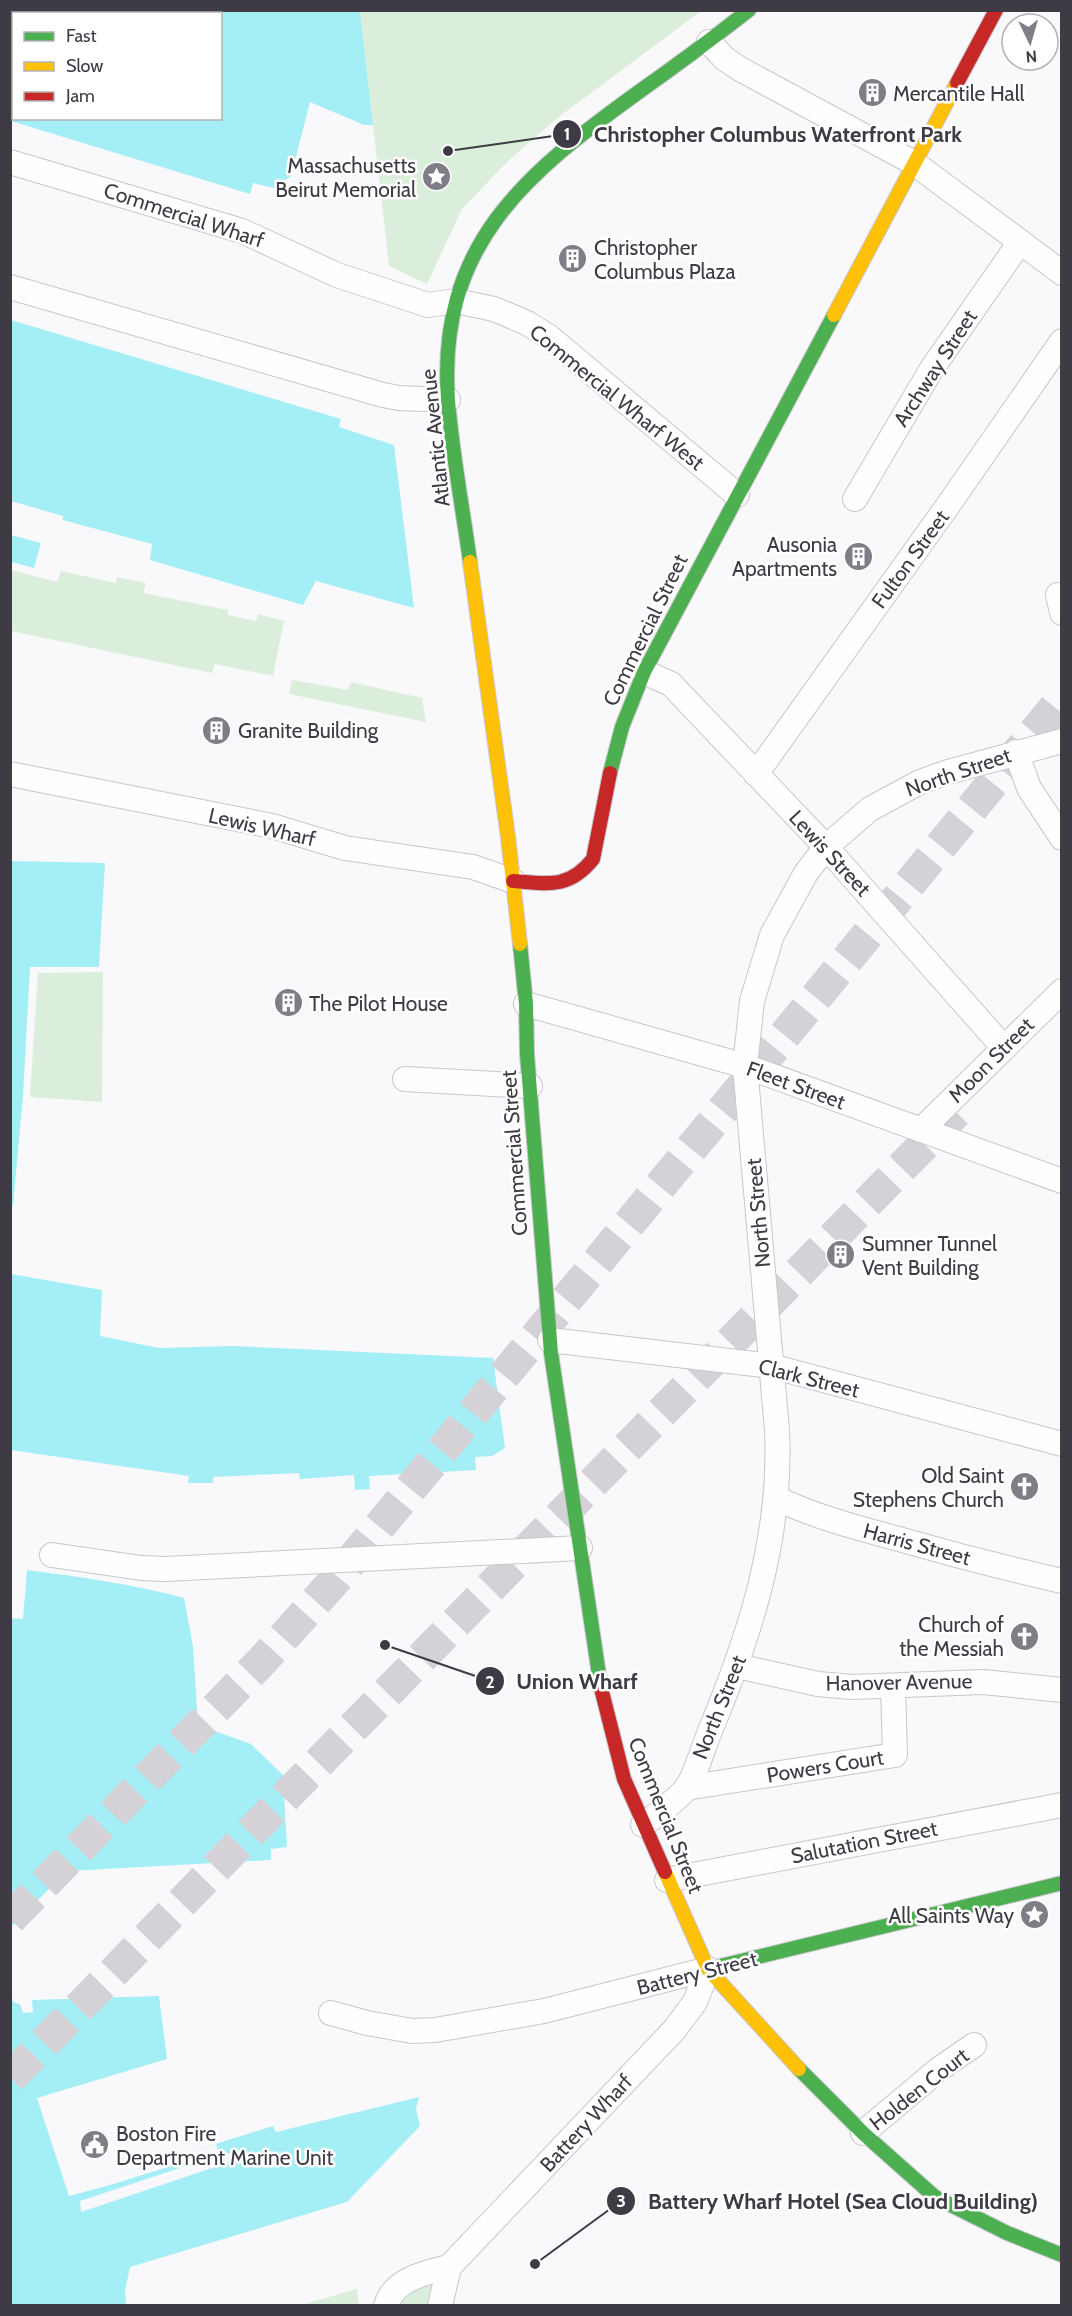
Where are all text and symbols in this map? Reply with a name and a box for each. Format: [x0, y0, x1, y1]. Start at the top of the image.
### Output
legend [12, 12, 222, 120]
north arrow [1000, 12, 1060, 72]
text: Fast [66, 25, 97, 47]
text: N [1025, 46, 1038, 66]
text: Slow [66, 55, 103, 77]
building icon: Mercantile Hall [856, 77, 888, 109]
place label: Mercantile Hall [893, 81, 1025, 106]
text: Jam [65, 85, 95, 107]
callout: Christopher Columbus Waterfront Park [552, 114, 974, 154]
text: Christopher Columbus Waterfront Park [594, 121, 962, 148]
text: 1 [564, 123, 570, 145]
place label: Massachusetts Beirut Memorial [275, 153, 416, 202]
place icon: Massachusetts Beirut Memorial [421, 161, 453, 193]
street label: Commercial Wharf [101, 177, 267, 253]
place label: Christopher Columbus Plaza [594, 235, 736, 284]
building icon: Christopher Columbus Plaza [557, 243, 589, 275]
street label: Archway Street [888, 305, 982, 431]
street label: Commercial Wharf West [525, 319, 709, 475]
street label: Atlantic Avenue [415, 368, 455, 508]
street label: Fulton Street [866, 505, 954, 613]
place label: Ausonia Apartments [732, 532, 837, 581]
building icon: Ausonia Apartments [842, 540, 874, 572]
street label: Commercial Street [597, 550, 693, 710]
building icon: Granite Building [201, 714, 233, 746]
place label: Granite Building [238, 718, 379, 743]
street label: North Street [902, 742, 1014, 802]
street label: Lewis Wharf [206, 803, 318, 851]
street label: Lewis Street [784, 805, 876, 901]
building icon: The Pilot House [272, 987, 304, 1019]
place label: The Pilot House [309, 991, 448, 1016]
street label: Moon Street [943, 1012, 1039, 1108]
street label: Fleet Street [743, 1056, 849, 1114]
street label: Commercial Street [496, 1069, 532, 1237]
street label: North Street [741, 1157, 775, 1269]
place label: Sumner Tunnel Vent Building [862, 1231, 997, 1280]
building icon: Sumner Tunnel Vent Building [825, 1239, 857, 1271]
street label: Clark Street [756, 1353, 862, 1403]
place label: Old Saint Stephens Church [853, 1463, 1004, 1512]
church icon: Old Saint Stephens Church [1009, 1471, 1041, 1503]
street label: Harris Street [861, 1518, 973, 1570]
place label: Church of the Messiah [899, 1612, 1004, 1661]
church icon: Church of the Messiah [1009, 1620, 1041, 1652]
street label: North Street [687, 1651, 751, 1763]
callout: Union Wharf [475, 1661, 650, 1701]
text: Union Wharf [516, 1668, 638, 1695]
street label: Hanover Avenue [825, 1668, 973, 1696]
text: 2 [485, 1671, 495, 1693]
street label: Commercial Street [623, 1733, 709, 1897]
street label: Powers Court [765, 1744, 885, 1788]
street label: Salutation Street [789, 1816, 939, 1868]
place icon: All Saints Way [1019, 1899, 1051, 1931]
place label: All Saints Way [888, 1903, 1014, 1928]
street label: Battery Street [634, 1946, 760, 2000]
street label: Holden Court [865, 2043, 973, 2135]
street label: Battery Wharf [535, 2069, 637, 2177]
place label: Boston Fire Department Marine Unit [116, 2121, 333, 2170]
public building icon: Boston Fire Department Marine Unit [79, 2129, 111, 2161]
callout: Battery Wharf Hotel (Sea Cloud Building) [606, 2181, 1050, 2221]
text: Battery Wharf Hotel (Sea Cloud Building) [648, 2188, 1038, 2215]
text: 3 [616, 2190, 626, 2212]

